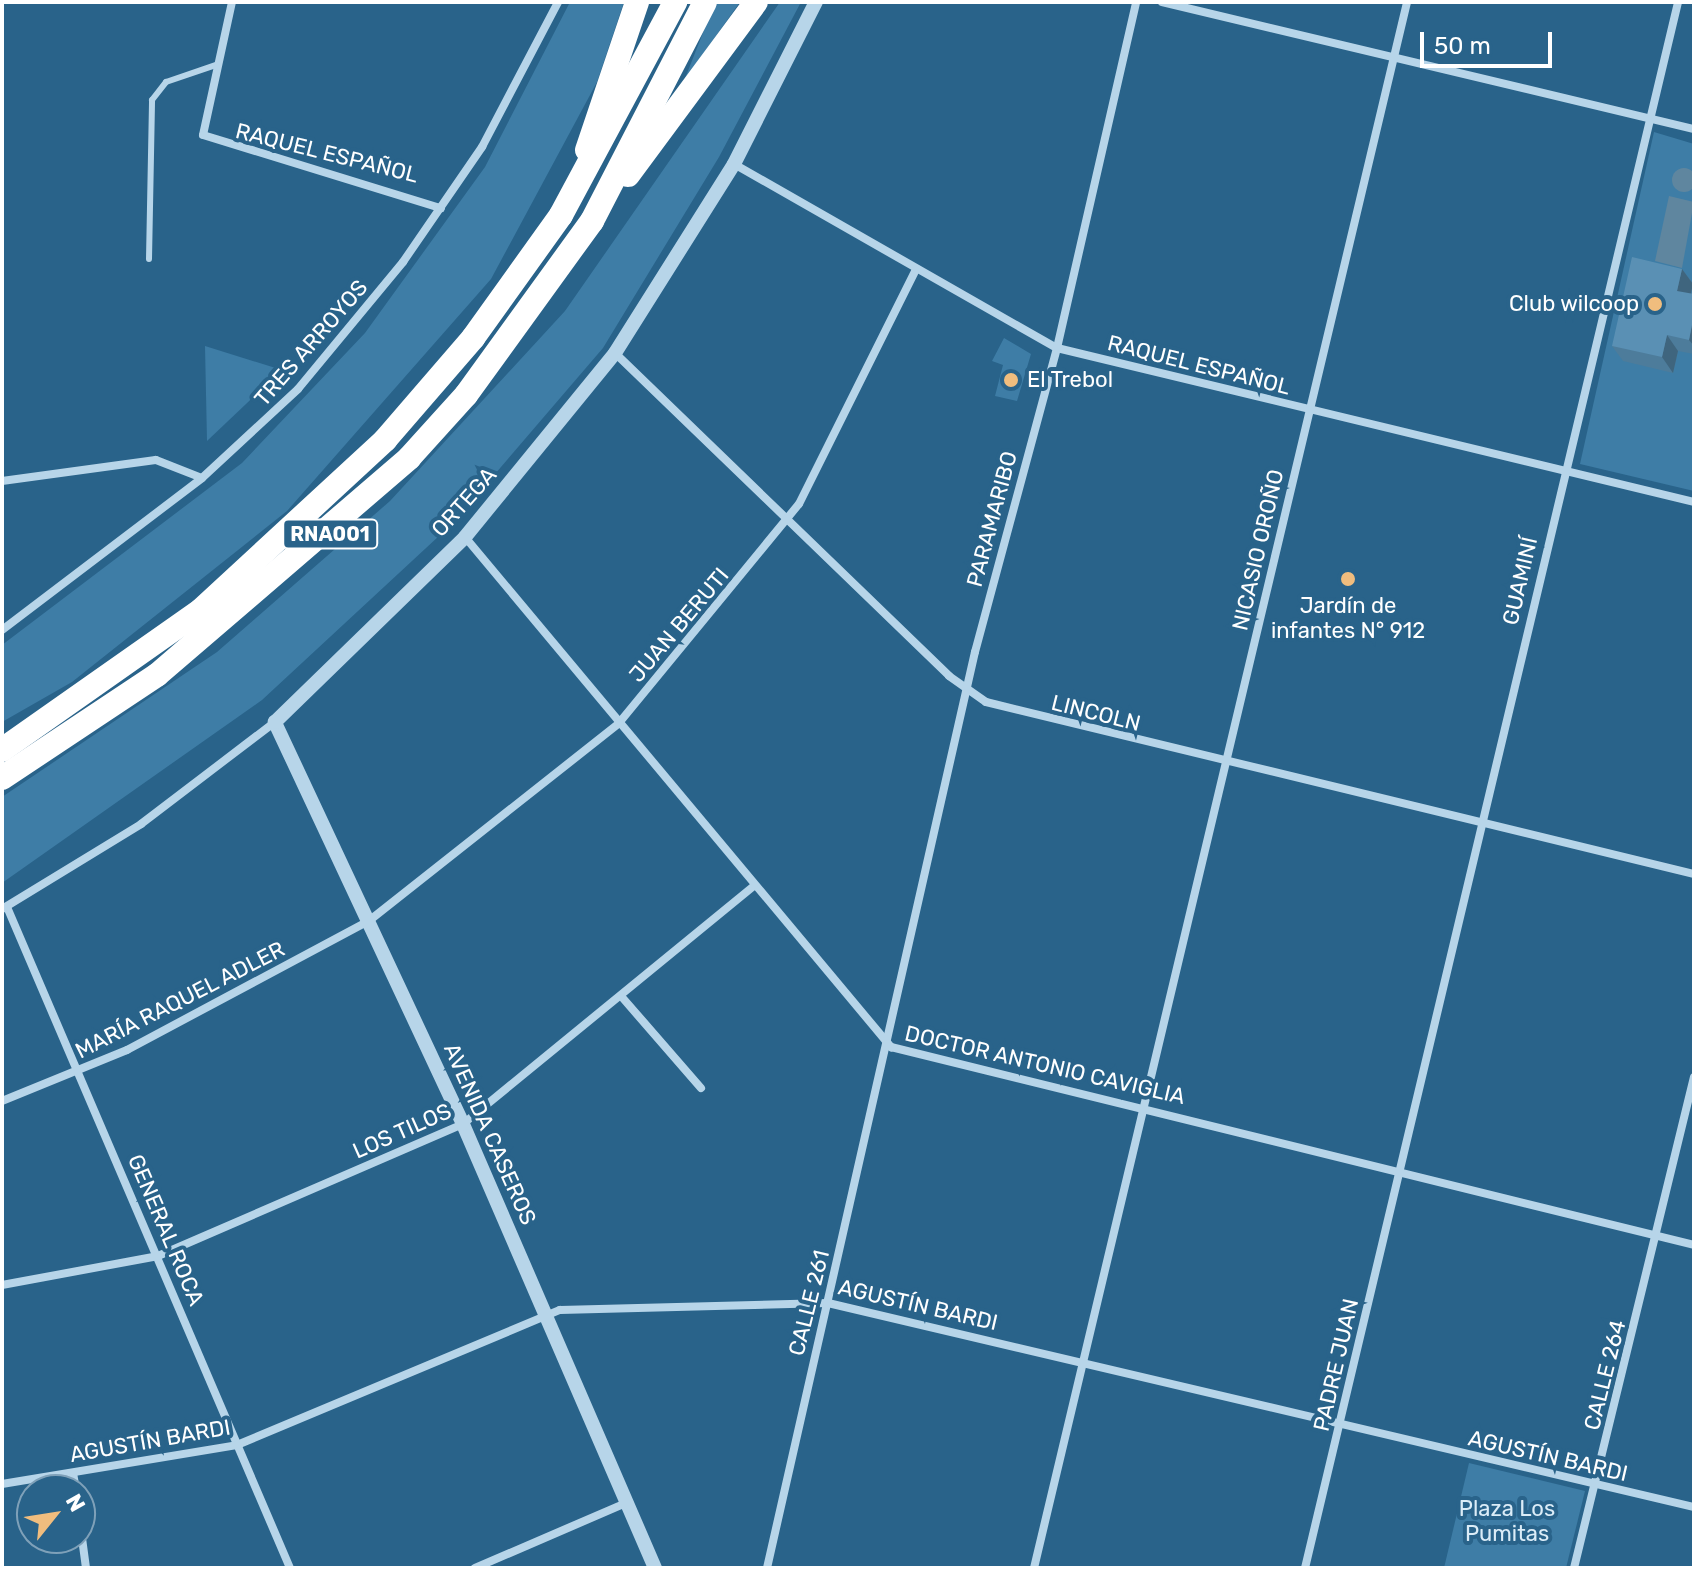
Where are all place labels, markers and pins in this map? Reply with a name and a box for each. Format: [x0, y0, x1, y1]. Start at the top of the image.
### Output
place label: Club wilcoop [1508, 291, 1639, 317]
marker: Club wilcoop [1646, 295, 1664, 313]
place label: El Trebol [1027, 367, 1114, 393]
marker: El Trebol [1002, 371, 1020, 389]
marker: Jardín de infantes N° 912 [1339, 570, 1357, 588]
place label: Jardín de infantes N° 912 [1271, 592, 1425, 644]

